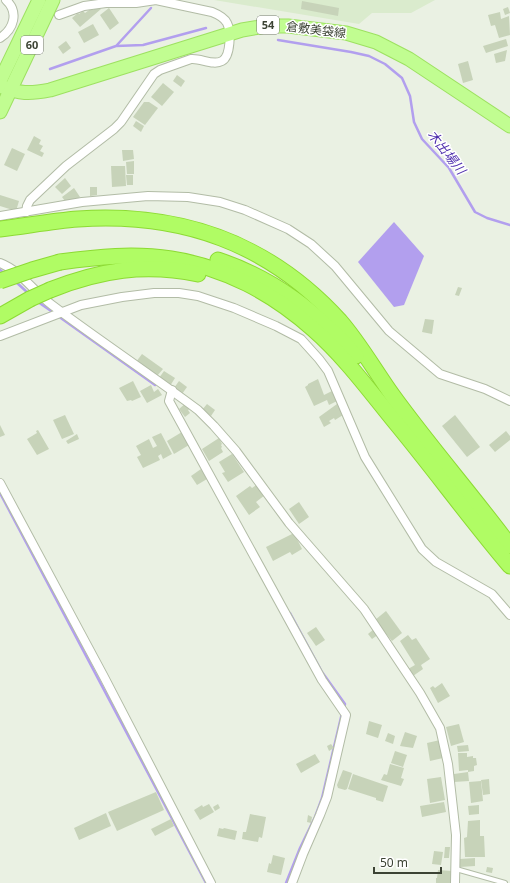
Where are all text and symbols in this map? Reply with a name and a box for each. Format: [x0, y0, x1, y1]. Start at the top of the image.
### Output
road number: 54 [257, 16, 279, 34]
street label: 倉敷美袋線 [285, 17, 347, 42]
road number: 60 [21, 36, 43, 54]
water label: 木出場川 [424, 126, 471, 180]
scale bar [374, 849, 441, 875]
text: 50 m [380, 854, 408, 871]

